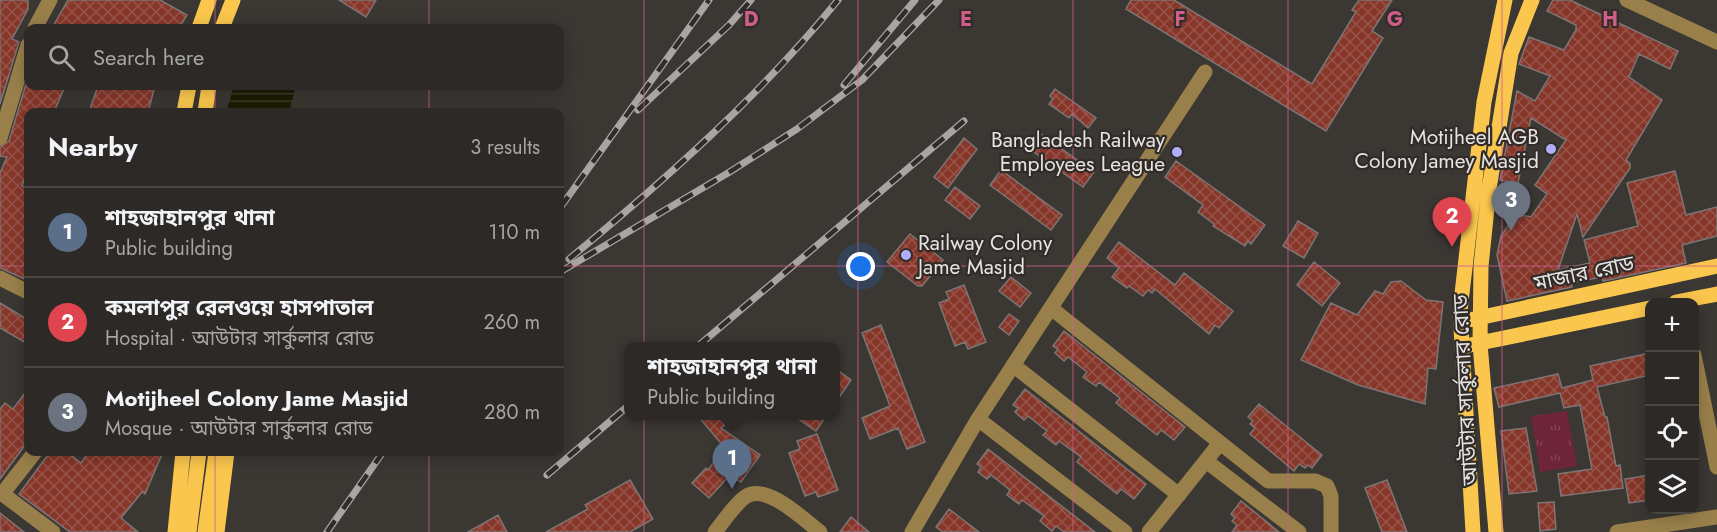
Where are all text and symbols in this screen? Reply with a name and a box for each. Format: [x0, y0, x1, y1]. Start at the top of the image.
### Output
text: D [744, 5, 758, 34]
text: E [960, 5, 972, 34]
text: F [1174, 5, 1186, 34]
text: G [1387, 5, 1403, 34]
text: H [1602, 5, 1618, 34]
search box [24, 24, 564, 90]
icon: search [45, 41, 78, 74]
text: Search here [93, 41, 204, 73]
place label: Motijheel AGB Colony Jamey Masjid [1355, 122, 1539, 176]
place label: Bangladesh Railway Employees League [991, 125, 1166, 179]
text: Nearby [48, 128, 137, 166]
text: 3 results [470, 133, 540, 162]
marker: Motijheel AGB Colony Jamey Masjid [1544, 142, 1558, 156]
marker: Bangladesh Railway Employees League [1170, 145, 1184, 159]
pin: 3 [1492, 182, 1530, 231]
pin: 2 [1432, 198, 1472, 247]
text: শাহজাহানপুর থানা [105, 201, 275, 233]
text: 1 [62, 218, 73, 247]
text: 110 m [488, 218, 540, 247]
place label: Railway Colony Jame Masjid [915, 228, 1053, 282]
text: Public building [105, 234, 233, 263]
marker: Railway Colony Jame Masjid [899, 248, 913, 262]
street label: মাজার রোড [1530, 248, 1638, 298]
your location [846, 252, 875, 281]
text: কমলাপুর রেলওয়ে হাসপাতাল [105, 291, 373, 323]
street label: আউটার সার্কুলার রোড [1445, 293, 1485, 487]
map controls [1645, 298, 1699, 514]
button: + [1645, 298, 1699, 352]
text: 2 [61, 308, 74, 337]
text: 260 m [484, 308, 540, 337]
text: Hospital · আউটার সার্কুলার রোড [105, 324, 374, 353]
popup [624, 342, 840, 420]
text: শাহজাহানপুর থানা [647, 350, 817, 382]
button: − [1645, 352, 1699, 406]
text: Motijheel Colony Jame Masjid [105, 382, 408, 414]
text: Public building [647, 383, 775, 412]
text: 3 [61, 398, 74, 427]
text: 280 m [484, 398, 540, 427]
button: locate [1645, 406, 1699, 460]
text: Mosque · আউটার সার্কুলার রোড [105, 414, 372, 443]
pin: 1 [712, 440, 752, 489]
button: layers [1645, 460, 1699, 514]

